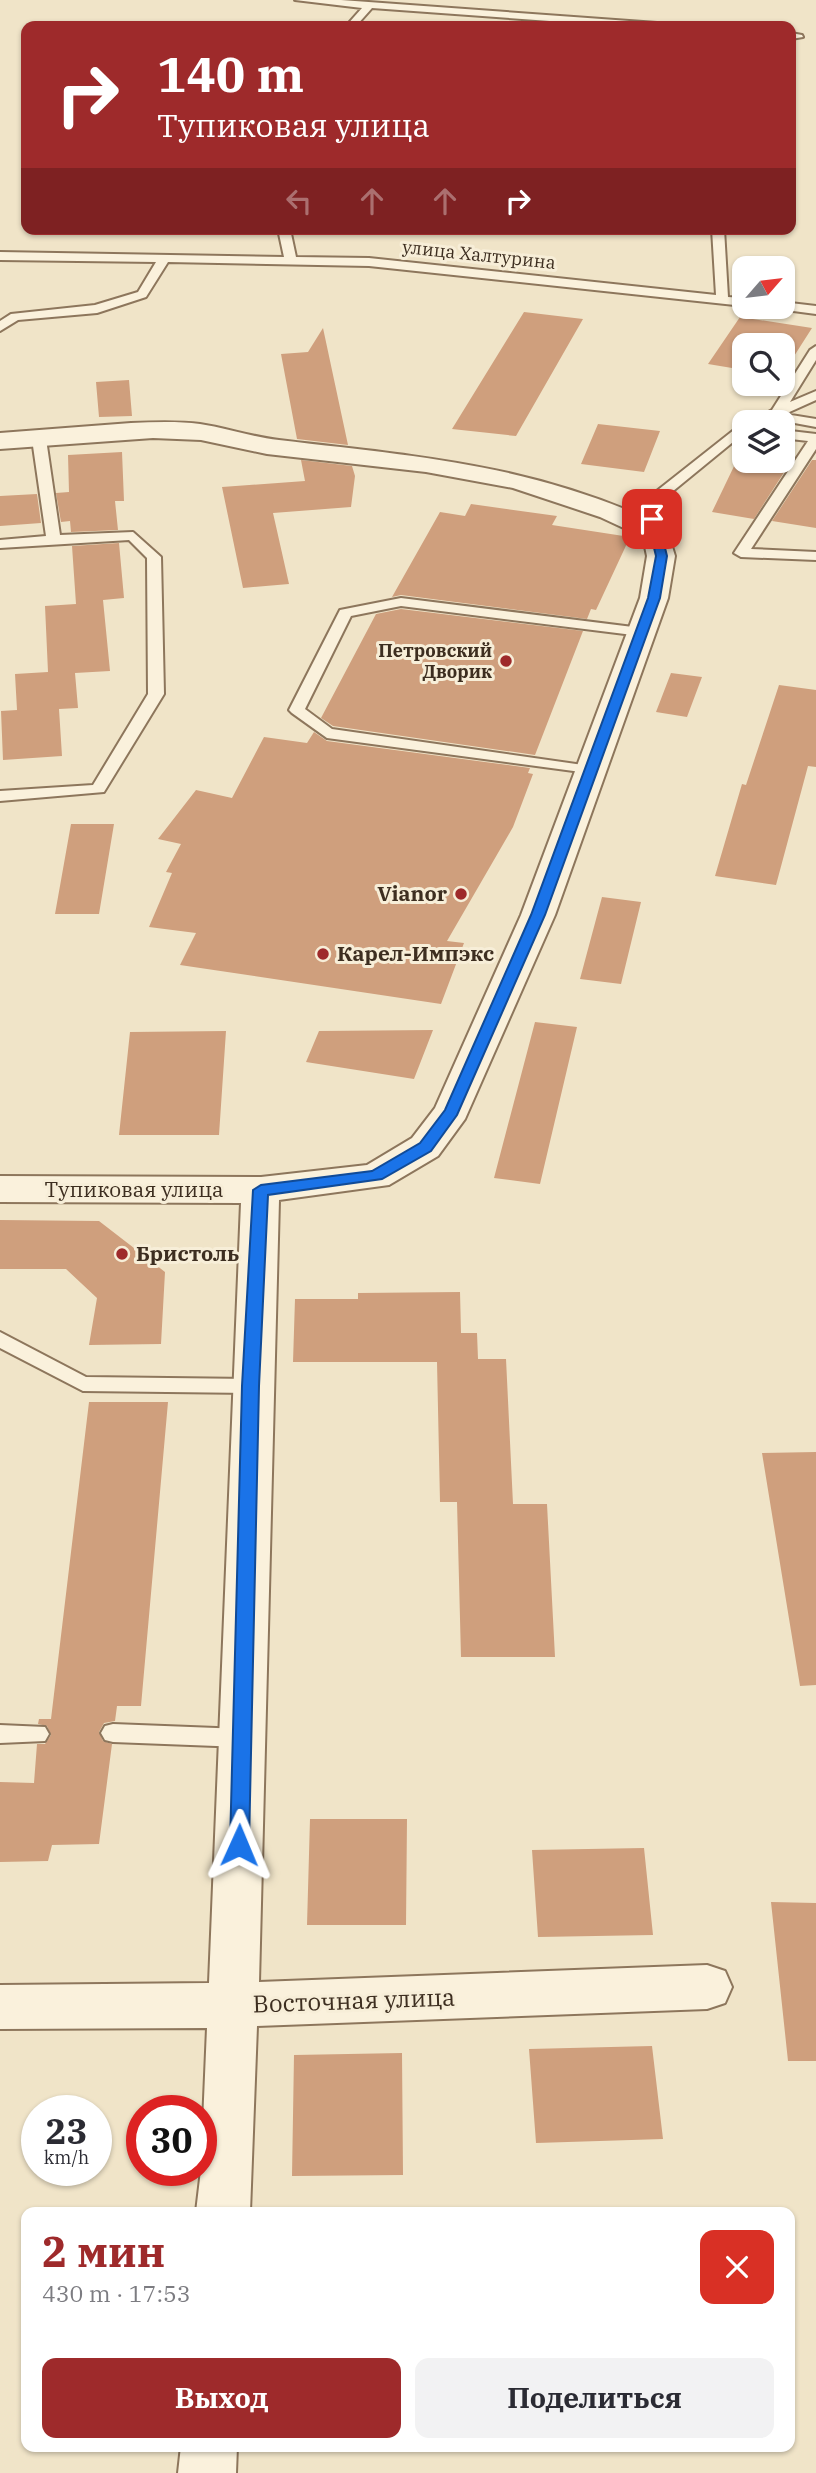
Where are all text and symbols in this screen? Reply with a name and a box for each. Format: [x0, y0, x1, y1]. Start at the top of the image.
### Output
text: 140 m [157, 42, 304, 105]
icon: right [42, 49, 133, 140]
text: Тупиковая улица [157, 104, 430, 146]
icon: left [280, 182, 318, 220]
icon: ahead [353, 182, 391, 220]
icon: ahead [426, 182, 464, 220]
icon: right [499, 182, 537, 220]
street label: улица Халтурина [401, 235, 557, 274]
north arrow [732, 256, 794, 318]
map controls [732, 256, 795, 473]
button: search [732, 333, 795, 396]
button: layers [732, 410, 795, 473]
pin [622, 489, 682, 549]
icon: arrive [633, 500, 671, 538]
place label: Петровский Дворик [378, 639, 492, 683]
marker: Петровский Дворик [498, 653, 514, 669]
place label: Vianor [377, 879, 448, 907]
marker: Vianor [453, 886, 469, 902]
place label: Карел-Импэкс [337, 939, 494, 967]
marker: Карел-Импэкс [315, 946, 331, 962]
street label: Тупиковая улица [44, 1175, 224, 1203]
place label: Бристоль [136, 1239, 239, 1267]
marker: Бристоль [114, 1246, 130, 1262]
position arrow [202, 1808, 276, 1882]
street label: Восточная улица [252, 1980, 456, 2020]
speed limit sign: 30 [126, 2095, 217, 2186]
text: 23 [45, 2108, 88, 2154]
text: km/h [44, 2146, 89, 2169]
text: 2 мин [42, 2224, 165, 2279]
button: close [700, 2230, 774, 2304]
text: 430 m · 17:53 [42, 2278, 191, 2308]
button: Выход [42, 2358, 401, 2438]
button: Поделиться [415, 2358, 774, 2438]

